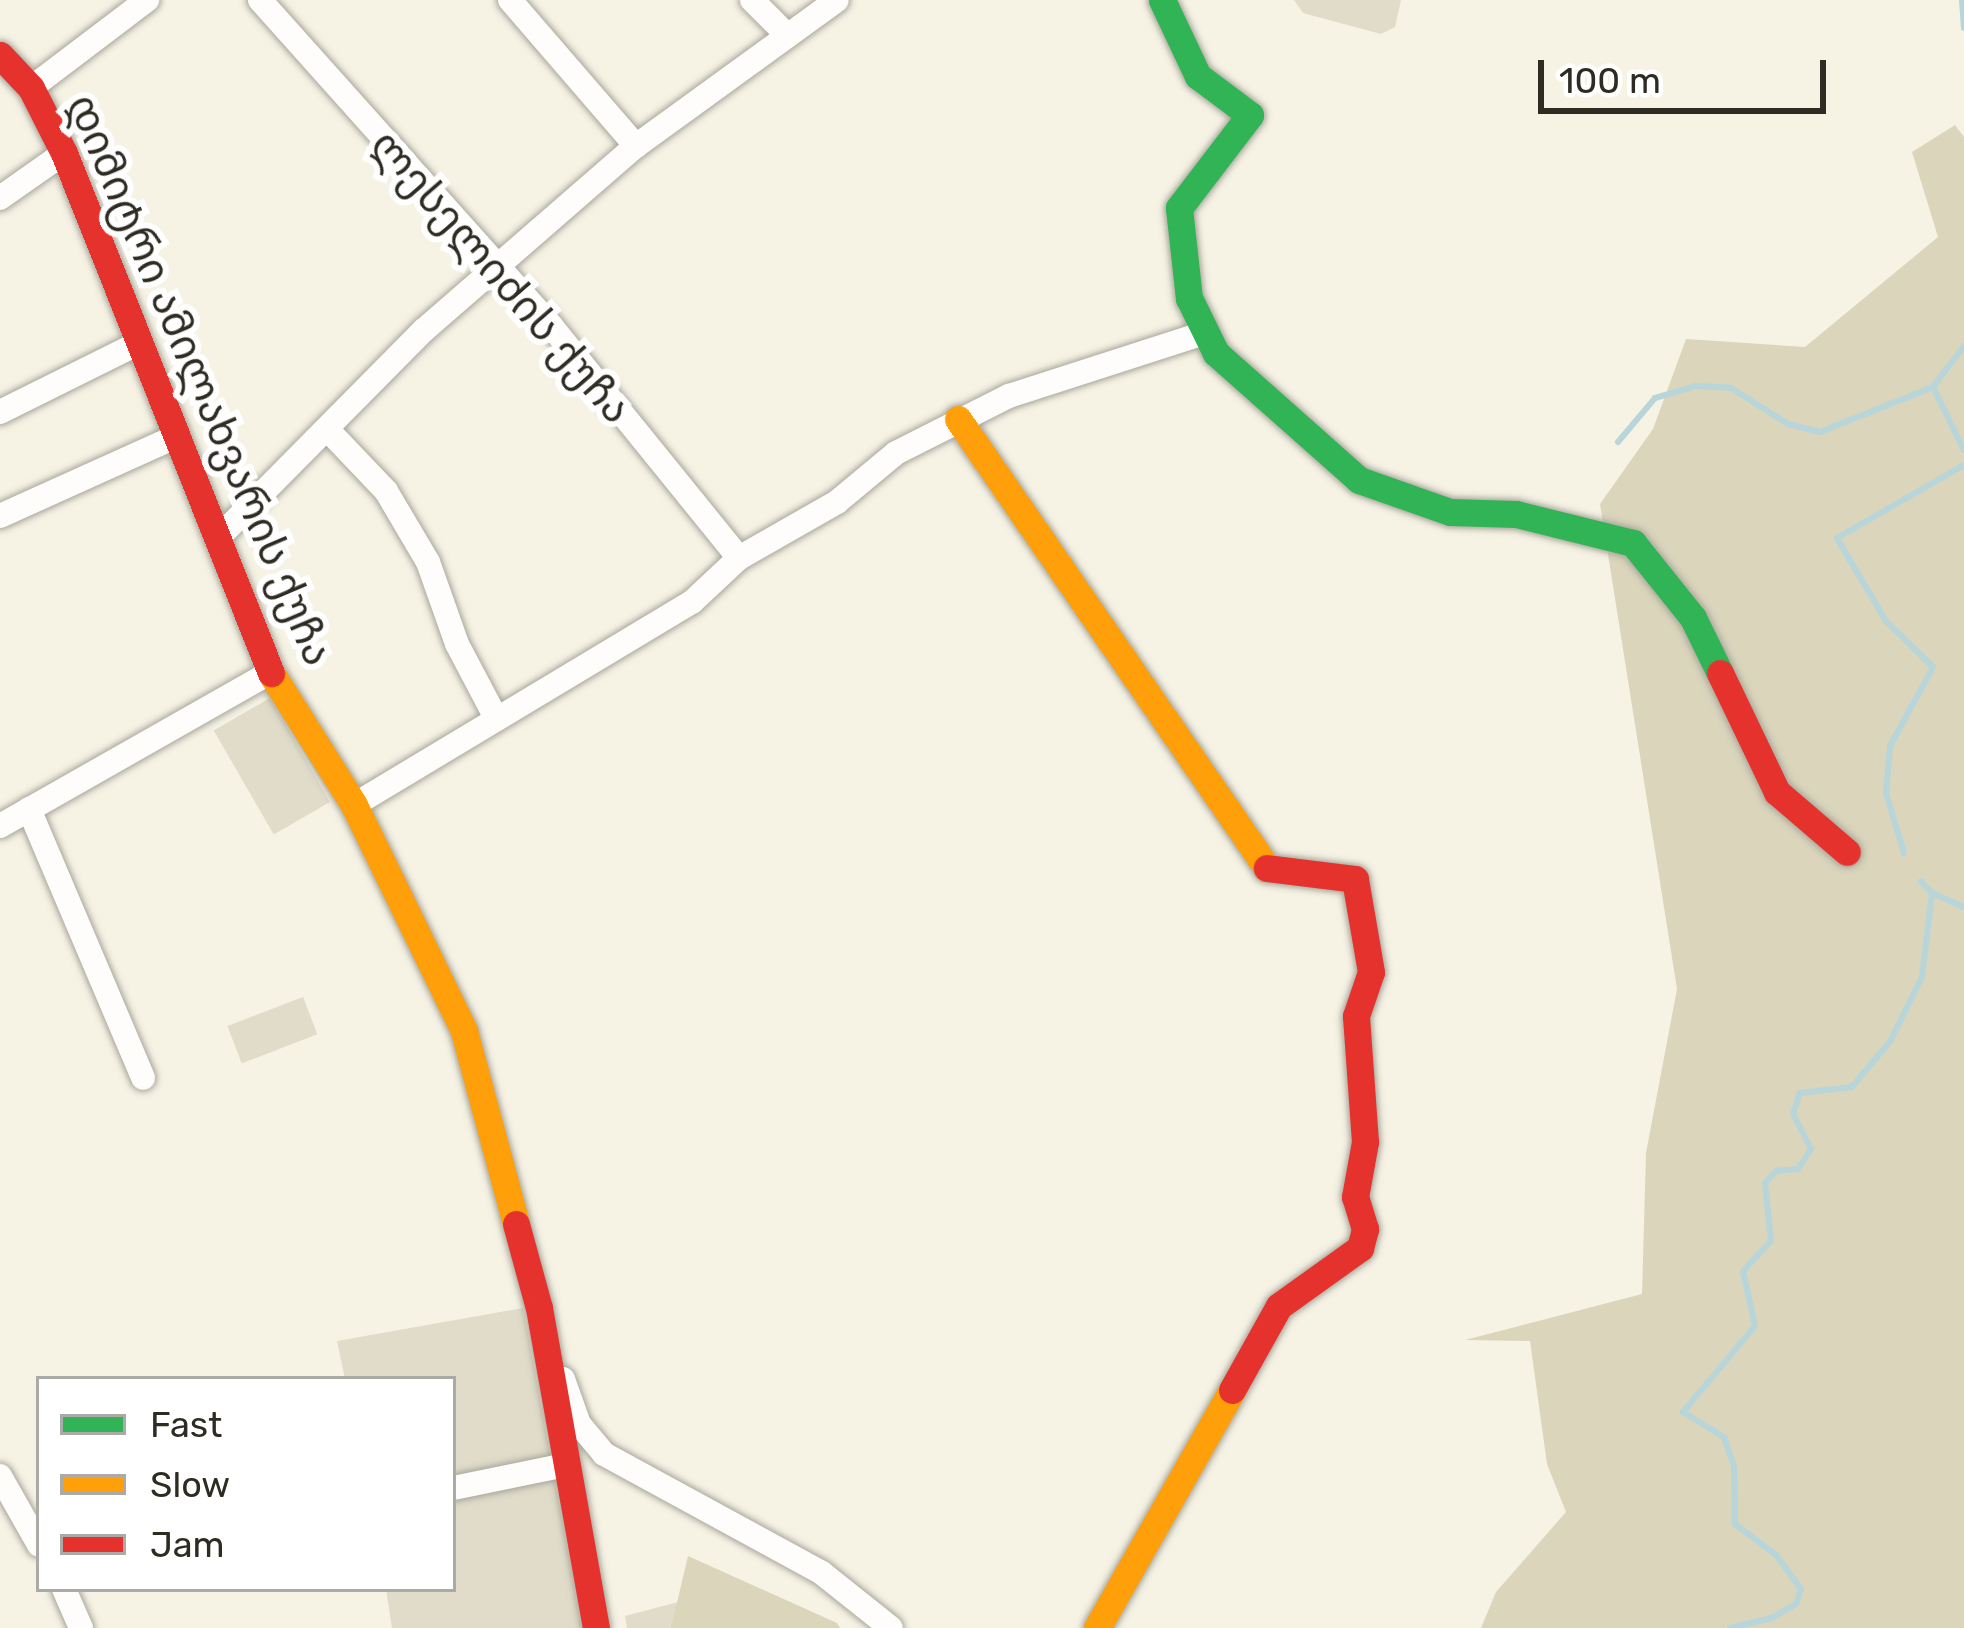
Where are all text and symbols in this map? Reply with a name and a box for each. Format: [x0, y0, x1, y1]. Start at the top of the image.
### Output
scale bar [1544, 36, 1832, 110]
text: 100 m [1559, 59, 1661, 102]
street label: დიმიტრი ამილახვარის ქუჩა [57, 87, 343, 673]
street label: ლესელიძის ქუჩა [360, 120, 642, 434]
legend [36, 1376, 456, 1592]
text: Fast [150, 1403, 222, 1446]
text: Slow [150, 1463, 230, 1506]
text: Jam [150, 1523, 225, 1566]

